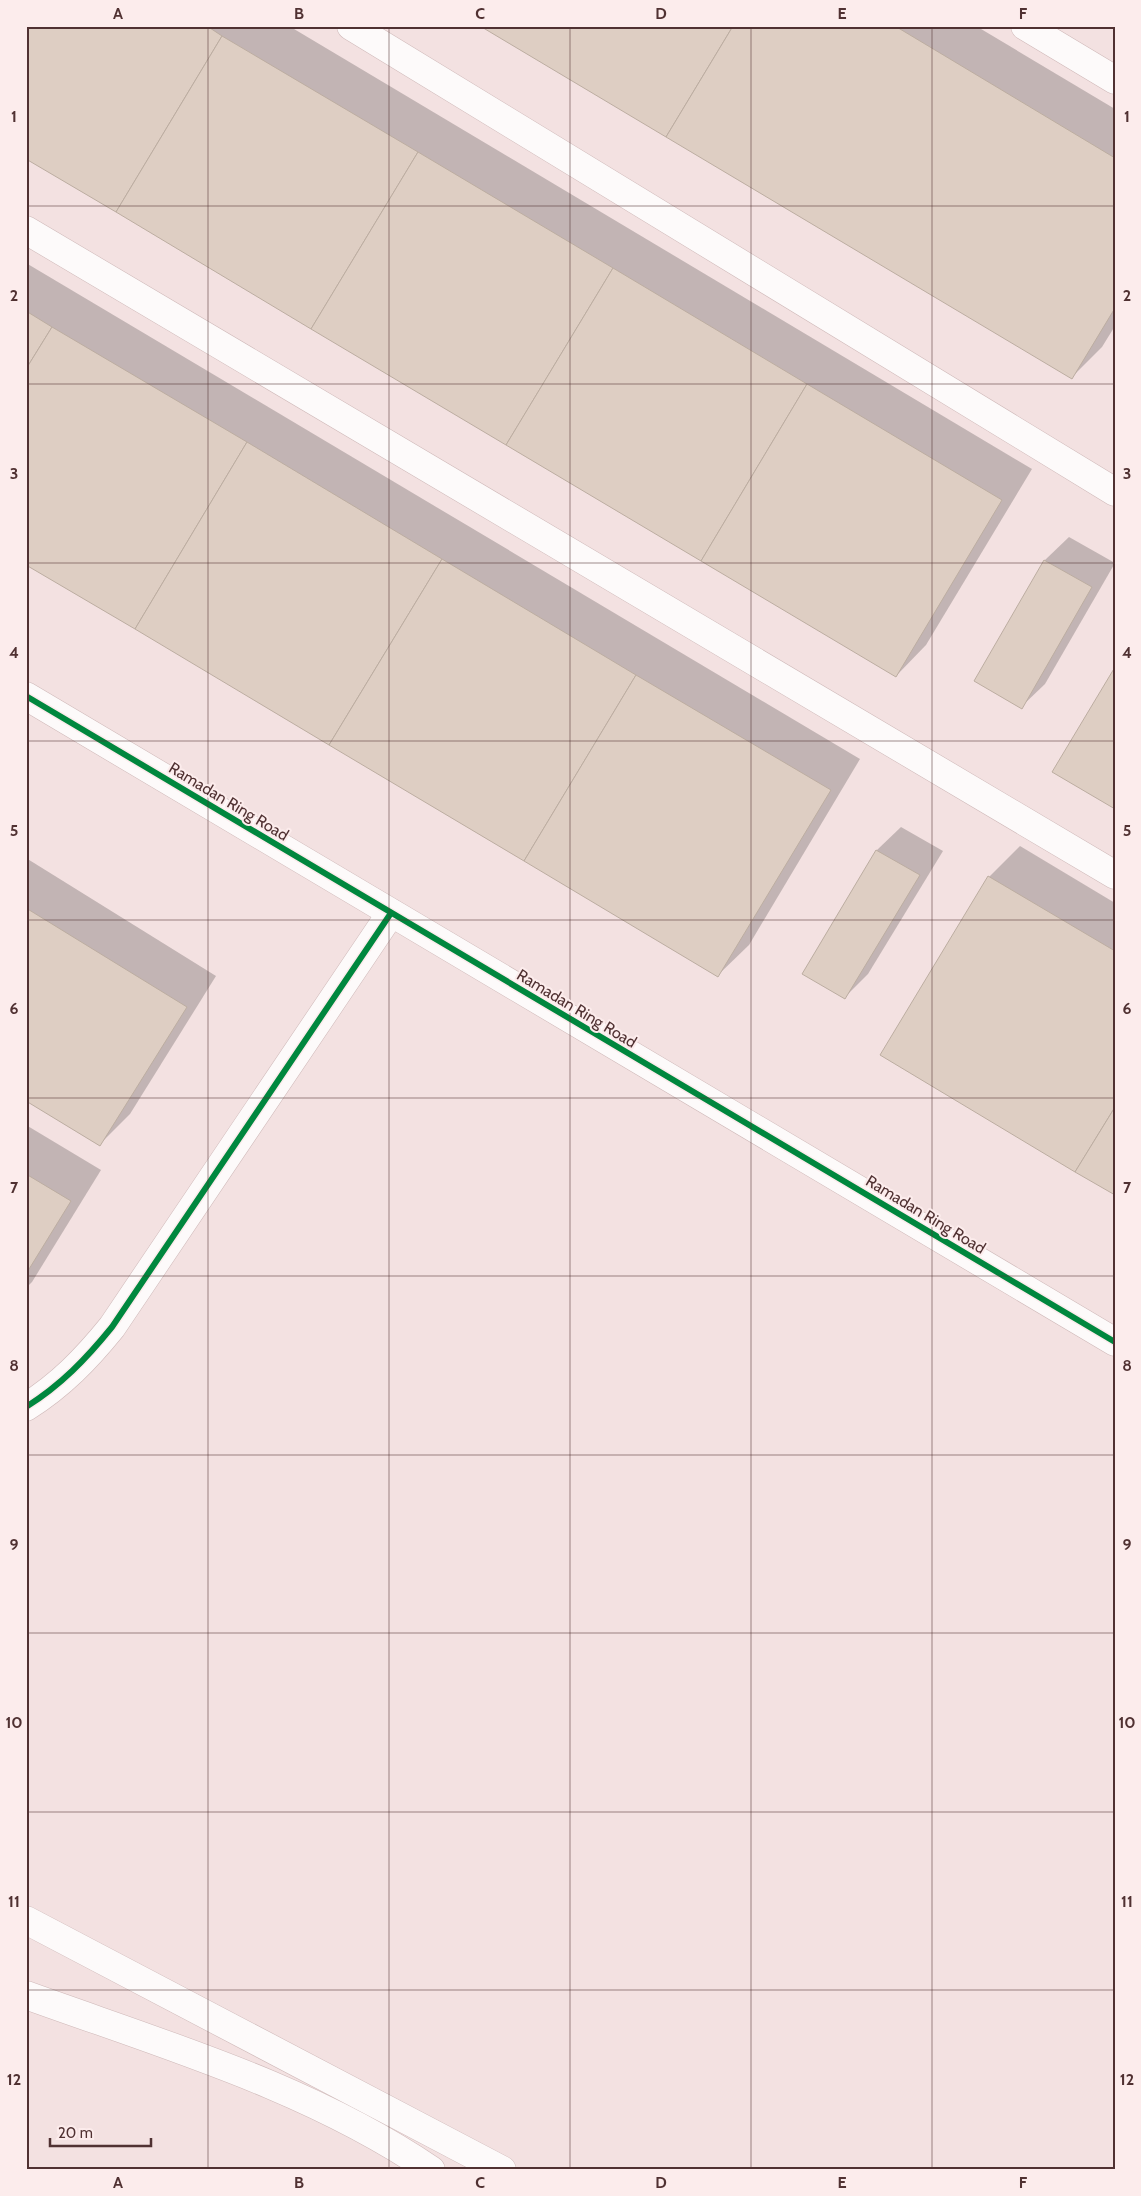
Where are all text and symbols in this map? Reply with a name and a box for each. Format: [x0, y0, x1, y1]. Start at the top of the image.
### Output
text: A [113, 4, 123, 23]
text: B [294, 4, 304, 23]
text: C [475, 4, 485, 23]
text: D [655, 4, 667, 23]
text: E [837, 4, 847, 23]
text: F [1019, 4, 1028, 23]
text: 1 [11, 107, 17, 126]
text: 1 [1124, 107, 1130, 126]
text: 2 [10, 286, 18, 305]
text: 2 [1123, 286, 1131, 305]
text: 3 [10, 464, 18, 483]
text: 3 [1123, 464, 1131, 483]
text: 4 [9, 643, 19, 662]
text: 4 [1122, 643, 1132, 662]
street label: Ramadan Ring Road [165, 758, 292, 845]
text: 5 [10, 821, 18, 840]
text: 5 [1123, 821, 1131, 840]
street label: Ramadan Ring Road [513, 965, 640, 1052]
text: 6 [10, 999, 19, 1018]
text: 6 [1123, 999, 1132, 1018]
street label: Ramadan Ring Road [862, 1171, 989, 1258]
text: 7 [10, 1178, 19, 1197]
text: 7 [1123, 1178, 1132, 1197]
text: 8 [9, 1356, 19, 1375]
text: 8 [1122, 1356, 1132, 1375]
text: 9 [10, 1535, 19, 1554]
text: 9 [1123, 1535, 1132, 1554]
text: 10 [5, 1713, 23, 1732]
text: 10 [1118, 1713, 1136, 1732]
text: 11 [8, 1892, 20, 1911]
text: 11 [1121, 1892, 1133, 1911]
text: 12 [7, 2070, 21, 2089]
text: 12 [1120, 2070, 1134, 2089]
scale bar [50, 2116, 151, 2148]
text: 20 m [58, 2124, 93, 2142]
text: A [113, 2173, 123, 2192]
text: B [294, 2173, 304, 2192]
text: C [475, 2173, 485, 2192]
text: D [655, 2173, 667, 2192]
text: E [837, 2173, 847, 2192]
text: F [1019, 2173, 1028, 2192]

